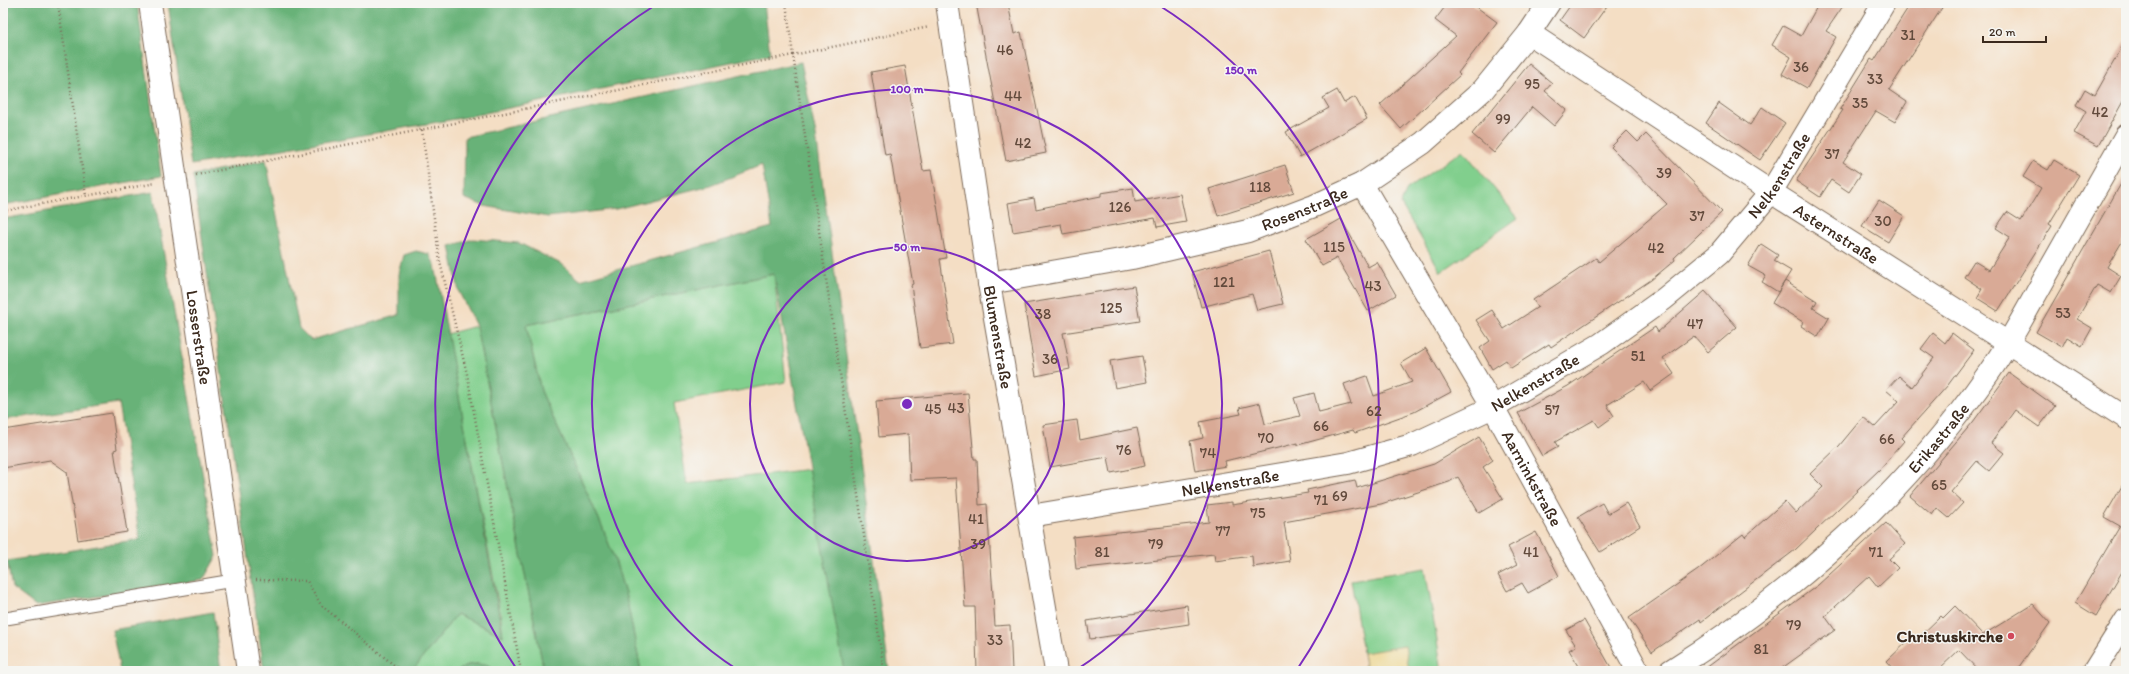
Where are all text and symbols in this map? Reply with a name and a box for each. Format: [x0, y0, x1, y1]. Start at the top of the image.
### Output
scale bar [1983, 18, 2046, 44]
text: 20 m [1989, 25, 2016, 39]
house number: 31 [1900, 26, 1916, 44]
house number: 46 [997, 41, 1014, 59]
house number: 36 [1793, 58, 1809, 76]
text: 150 m [1225, 63, 1258, 77]
house number: 33 [1867, 70, 1883, 88]
house number: 95 [1524, 75, 1540, 93]
text: 100 m [890, 82, 924, 96]
house number: 44 [1004, 87, 1022, 105]
house number: 35 [1852, 94, 1868, 112]
house number: 42 [2092, 103, 2109, 121]
house number: 99 [1495, 110, 1511, 128]
street label: Nelkenstraße [1743, 129, 1814, 222]
house number: 42 [1015, 134, 1032, 152]
house number: 37 [1824, 145, 1840, 163]
house number: 39 [1656, 164, 1672, 182]
house number: 118 [1249, 178, 1271, 196]
street label: Rosenstraße [1258, 182, 1351, 235]
house number: 126 [1109, 198, 1131, 216]
street label: Asternstraße [1790, 199, 1883, 268]
house number: 37 [1689, 207, 1705, 225]
house number: 30 [1874, 212, 1892, 230]
house number: 115 [1323, 238, 1345, 256]
house number: 42 [1648, 239, 1665, 257]
text: 50 m [894, 240, 921, 254]
house number: 121 [1213, 273, 1235, 291]
house number: 43 [1364, 277, 1382, 295]
street label: Blumenstraße [980, 284, 1017, 390]
street label: Losserstraße [182, 289, 216, 386]
house number: 125 [1100, 299, 1122, 317]
house number: 53 [2055, 304, 2071, 322]
house number: 38 [1035, 305, 1051, 323]
house number: 47 [1687, 315, 1704, 333]
house number: 51 [1631, 347, 1645, 365]
street label: Nelkenstraße [1487, 349, 1583, 416]
house number: 36 [1042, 350, 1058, 368]
centre of rings [900, 397, 914, 411]
house number: 43 [947, 399, 965, 417]
street label: Erikastraße [1903, 399, 1973, 477]
house number: 45 [925, 400, 942, 418]
house number: 57 [1544, 401, 1560, 419]
house number: 62 [1366, 402, 1382, 420]
house number: 66 [1313, 417, 1329, 435]
street label: Aarninkstraße [1498, 427, 1567, 530]
house number: 70 [1258, 429, 1274, 447]
house number: 66 [1879, 430, 1895, 448]
house number: 76 [1116, 441, 1132, 459]
house number: 74 [1200, 444, 1216, 462]
street label: Nelkenstraße [1180, 465, 1281, 501]
house number: 65 [1931, 476, 1947, 494]
house number: 69 [1332, 487, 1348, 505]
house number: 71 [1314, 491, 1328, 509]
house number: 75 [1250, 504, 1266, 522]
house number: 41 [968, 510, 984, 528]
house number: 77 [1216, 522, 1231, 540]
house number: 39 [970, 535, 986, 553]
house number: 79 [1148, 535, 1164, 553]
house number: 81 [1094, 543, 1110, 561]
house number: 41 [1523, 543, 1539, 561]
house number: 71 [1869, 543, 1883, 561]
house number: 79 [1786, 616, 1802, 634]
place label: Christuskirche [1897, 626, 2003, 646]
house number: 33 [987, 631, 1003, 649]
marker: Christuskirche [2006, 631, 2016, 641]
house number: 81 [1753, 640, 1769, 658]

